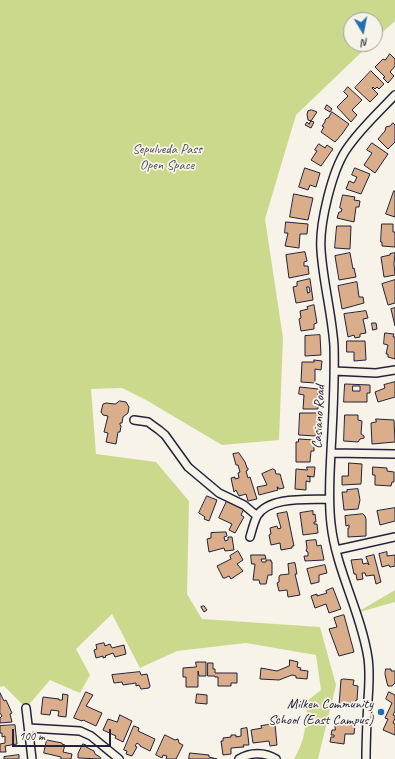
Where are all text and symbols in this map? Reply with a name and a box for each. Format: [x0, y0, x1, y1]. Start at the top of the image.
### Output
north arrow [343, 12, 383, 52]
text: N [360, 35, 369, 50]
park label: Sepulveda Pass Open Space [132, 141, 202, 174]
street label: Casiano Road [309, 385, 329, 449]
place label: Milken Community School (East Campus) [268, 696, 373, 728]
marker: Milken Community School (East Campus) [376, 707, 386, 717]
scale bar [14, 721, 113, 747]
text: 100 m [19, 728, 45, 744]

